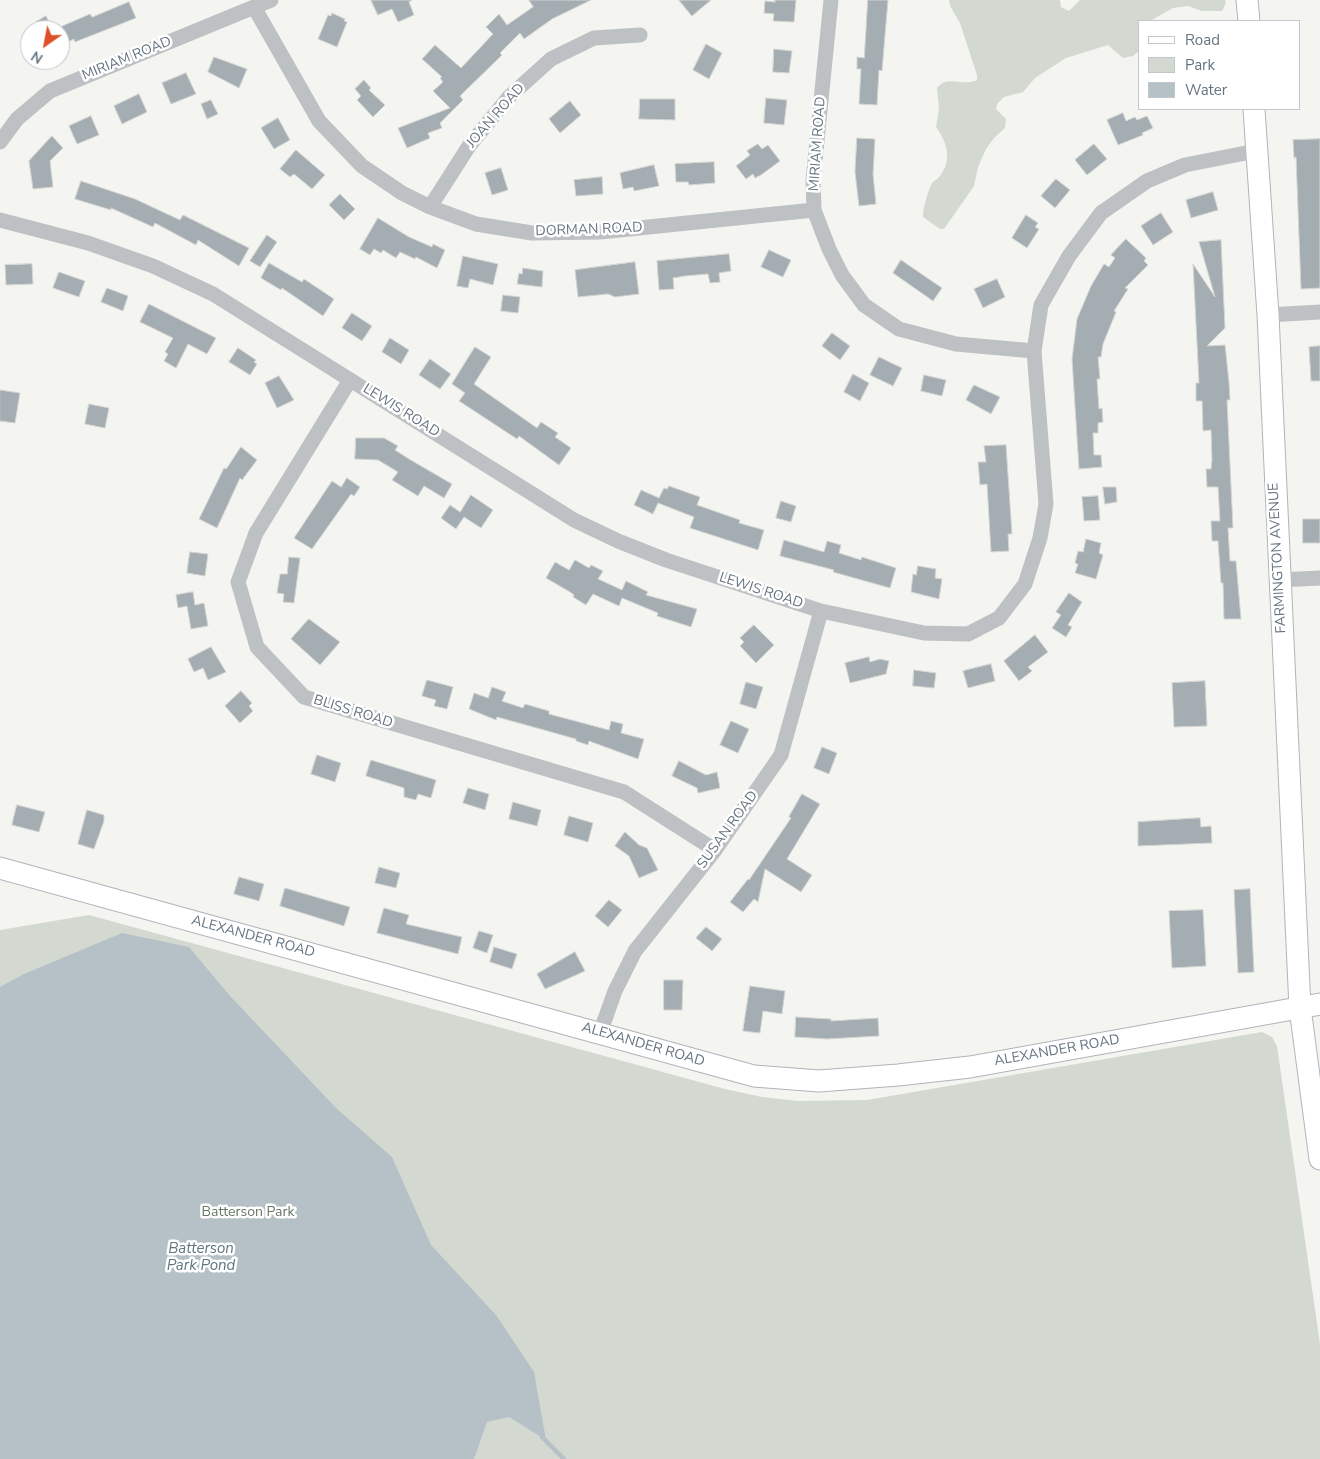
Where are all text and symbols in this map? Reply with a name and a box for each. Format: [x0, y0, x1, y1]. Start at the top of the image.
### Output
north arrow [20, 20, 70, 70]
legend [1138, 20, 1300, 110]
text: Road [1185, 30, 1220, 50]
street label: MIRIAM ROAD [80, 33, 174, 85]
text: N [28, 46, 47, 68]
text: Park [1185, 55, 1215, 75]
street label: JOAN ROAD [464, 80, 528, 152]
text: Water [1185, 80, 1227, 100]
street label: MIRIAM ROAD [806, 96, 830, 192]
street label: DORMAN ROAD [535, 220, 643, 240]
street label: LEWIS ROAD [360, 381, 442, 441]
street label: FARMINGTON AVENUE [1266, 482, 1290, 634]
street label: LEWIS ROAD [717, 570, 805, 612]
street label: BLISS ROAD [311, 692, 395, 732]
street label: SUSAN ROAD [694, 788, 762, 872]
street label: ALEXANDER ROAD [189, 912, 317, 962]
street label: ALEXANDER ROAD [580, 1019, 706, 1071]
street label: ALEXANDER ROAD [993, 1032, 1121, 1070]
park label: Batterson Park [202, 1205, 294, 1221]
water label: Batterson Park Pond [167, 1240, 235, 1275]

